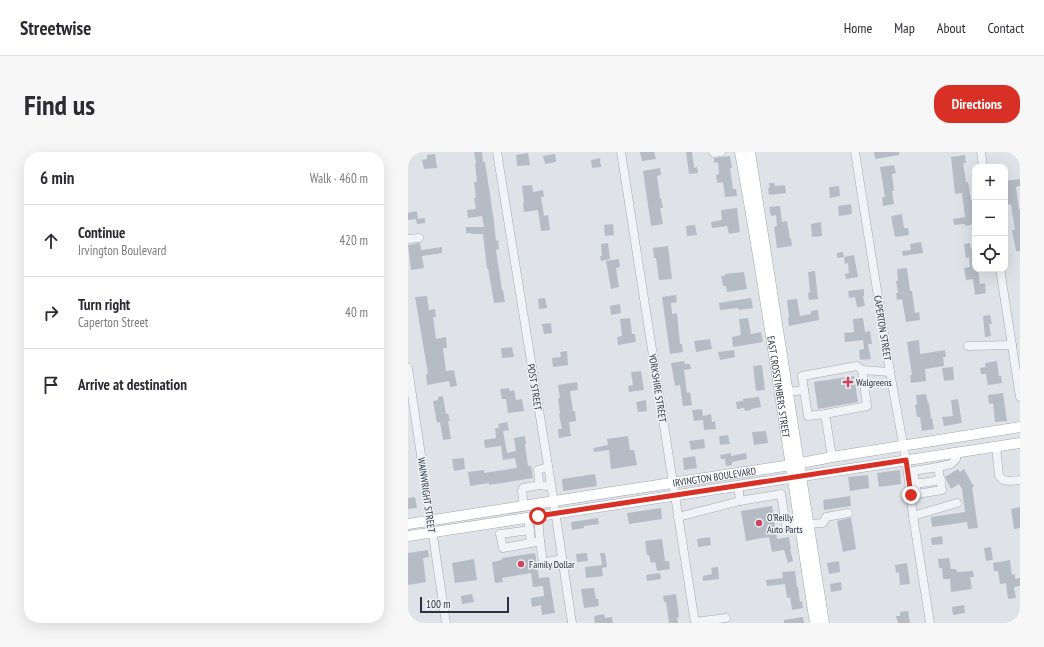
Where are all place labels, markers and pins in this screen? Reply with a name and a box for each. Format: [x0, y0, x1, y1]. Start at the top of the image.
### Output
place label: Walgreens [856, 376, 892, 389]
marker: Walgreens [843, 377, 853, 387]
place label: O'Reilly Auto Parts [767, 511, 803, 536]
marker: O'Reilly Auto Parts [754, 518, 764, 528]
place label: Family Dollar [529, 558, 575, 571]
marker: Family Dollar [516, 559, 526, 569]

